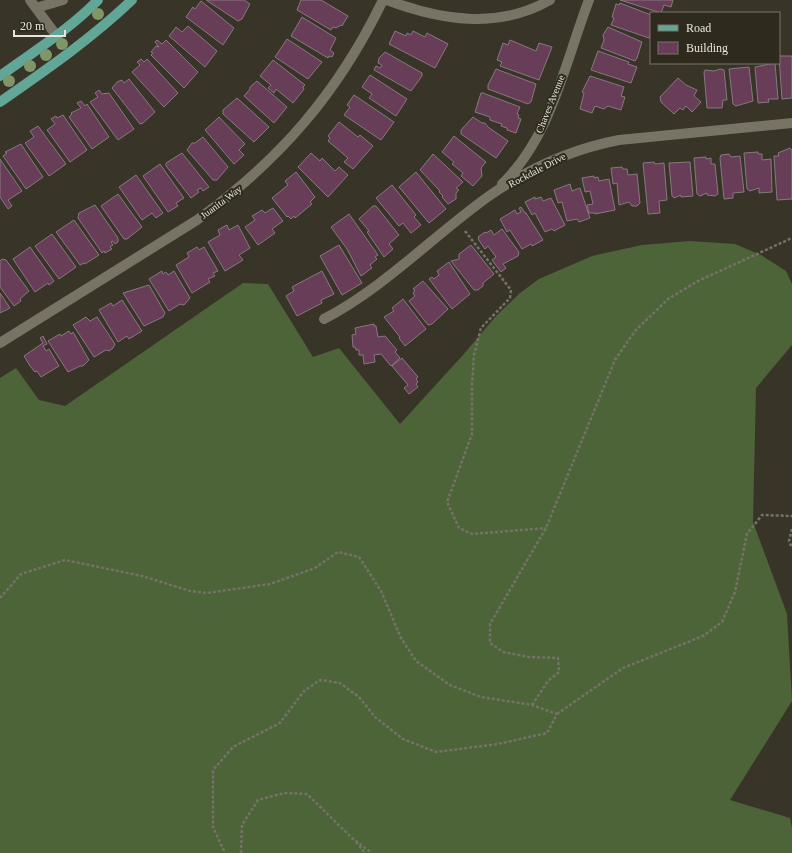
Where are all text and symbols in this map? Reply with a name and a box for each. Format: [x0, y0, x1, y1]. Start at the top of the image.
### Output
scale bar [14, 12, 65, 38]
legend [650, 12, 780, 64]
text: 20 m [20, 19, 45, 33]
text: Road [686, 21, 711, 35]
text: Building [686, 41, 728, 55]
street label: Chaves Avenue [533, 73, 567, 135]
street label: Rockdale Drive [507, 150, 568, 190]
street label: Juanita Way [198, 183, 244, 221]

